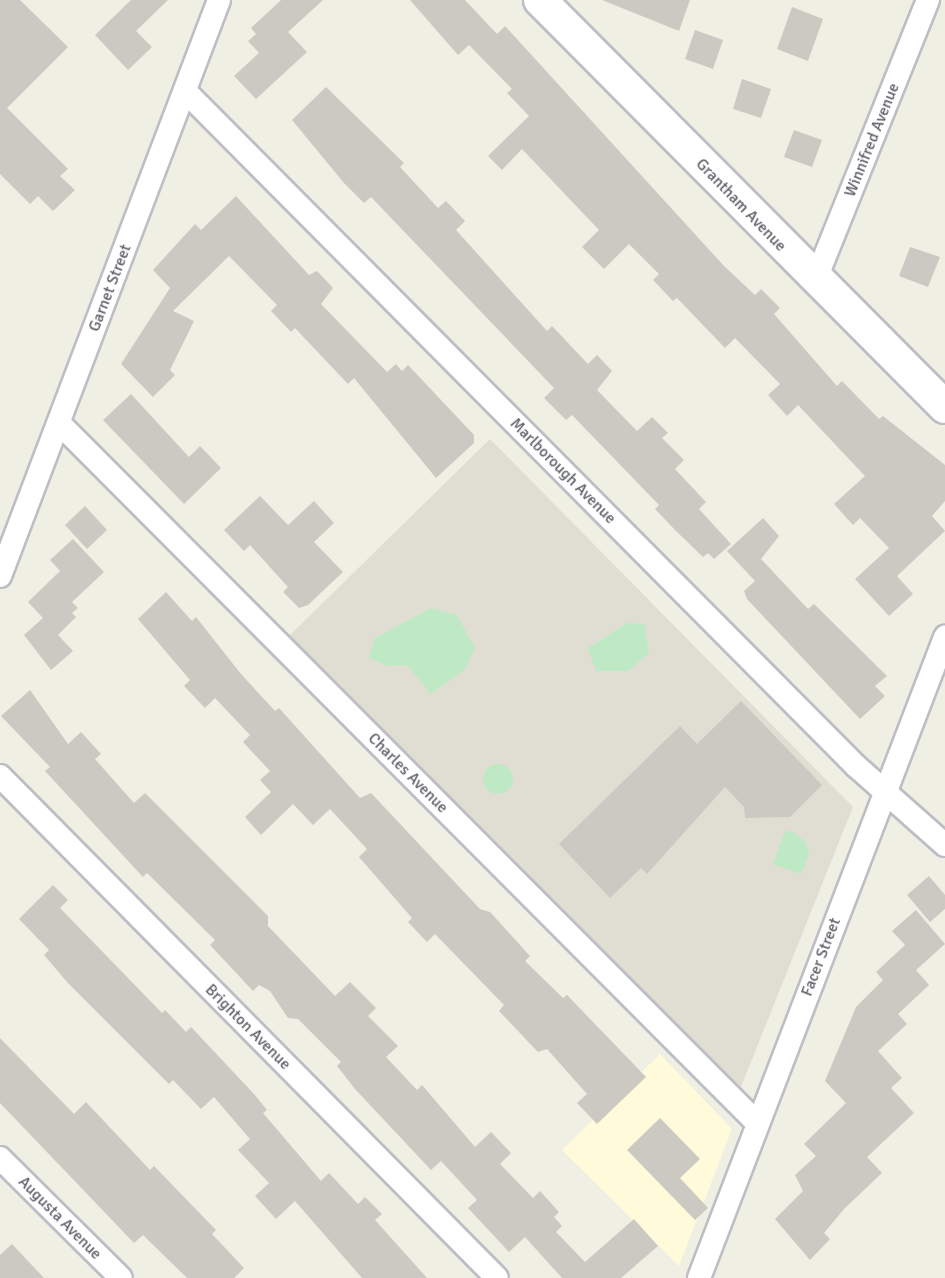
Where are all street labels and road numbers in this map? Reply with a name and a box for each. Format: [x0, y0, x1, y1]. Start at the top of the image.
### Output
street label: Winnifred Avenue [840, 80, 904, 200]
street label: Grantham Avenue [692, 155, 790, 255]
street label: Garnet Street [85, 242, 135, 334]
street label: Marlborough Avenue [506, 414, 620, 528]
street label: Charles Avenue [364, 729, 452, 817]
street label: Facer Street [797, 915, 845, 999]
street label: Brighton Avenue [201, 980, 295, 1074]
street label: Augusta Avenue [14, 1172, 106, 1264]

